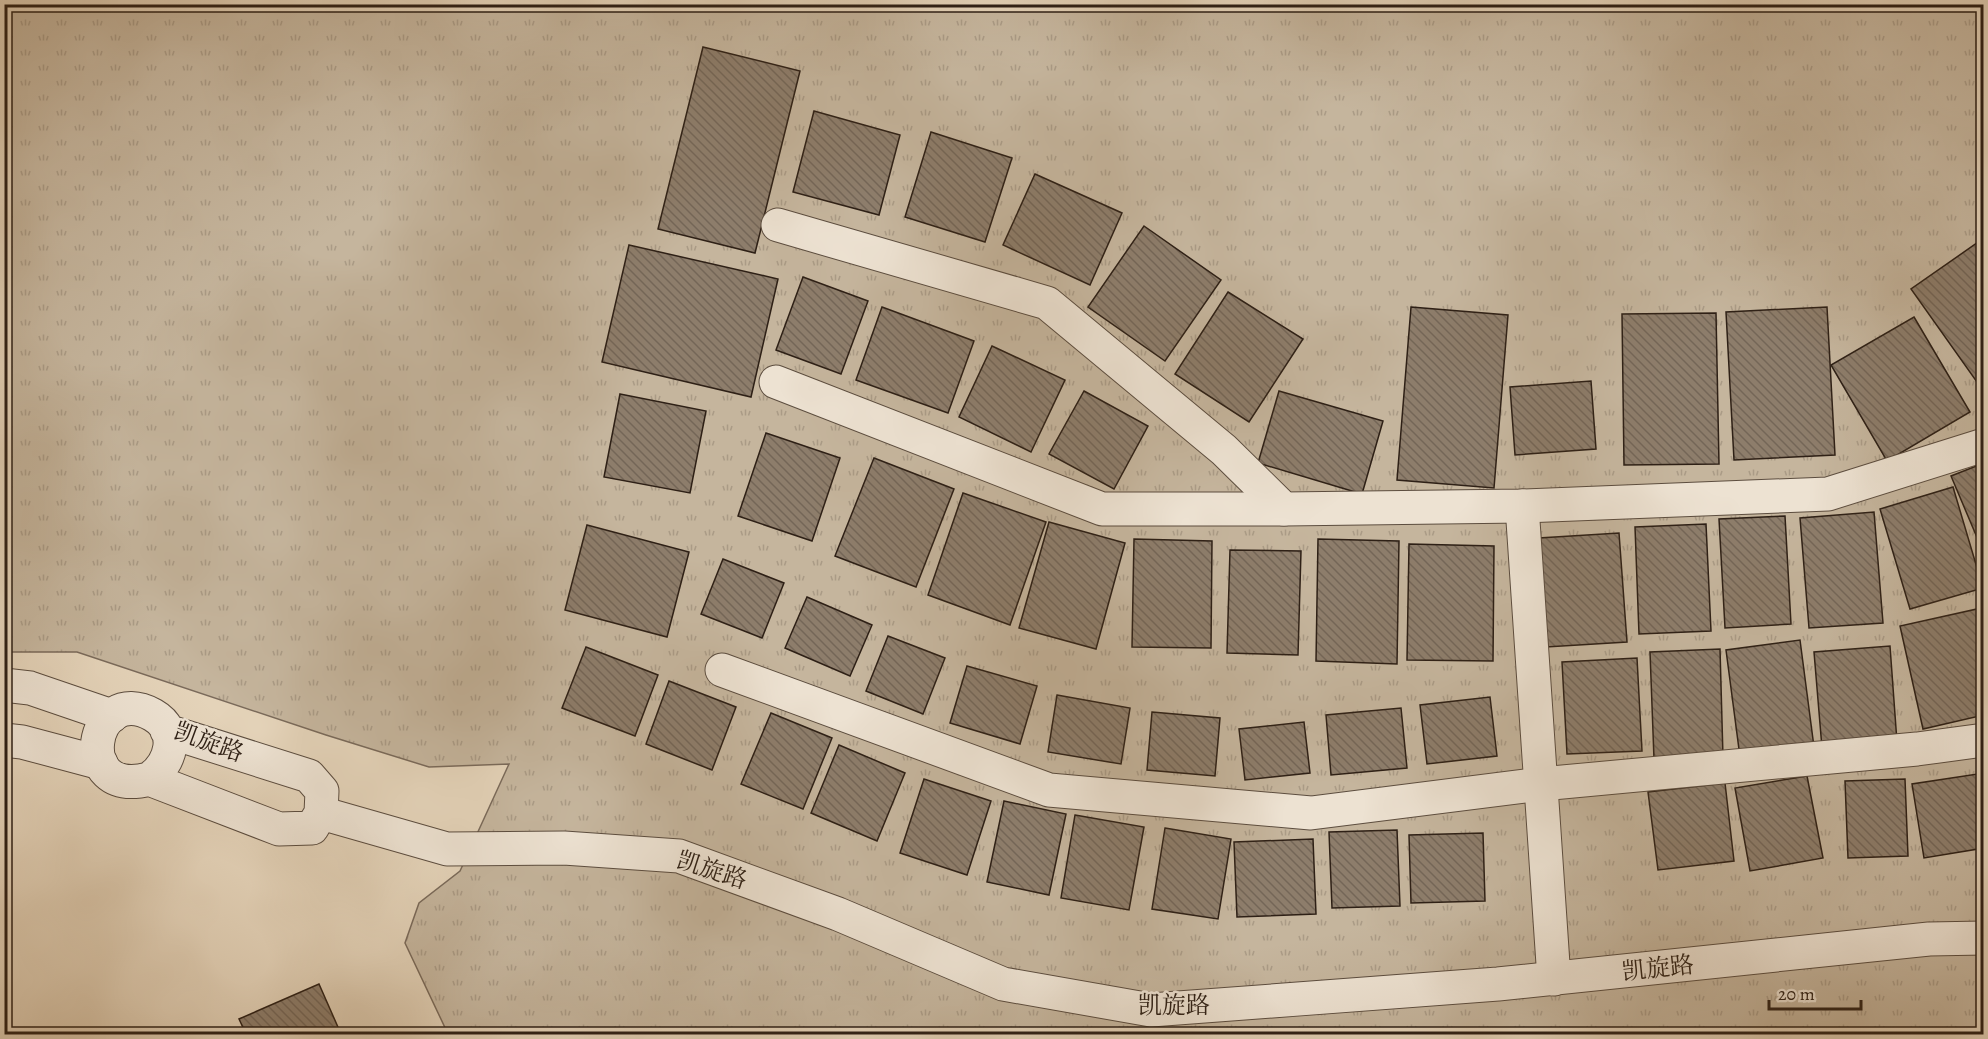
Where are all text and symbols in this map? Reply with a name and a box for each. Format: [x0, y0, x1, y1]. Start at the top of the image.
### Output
street label: 凯旋路 [170, 715, 248, 769]
street label: 凯旋路 [673, 844, 751, 896]
street label: 凯旋路 [1621, 948, 1695, 988]
scale bar [1769, 973, 1860, 1011]
text: 20 m [1778, 982, 1815, 1006]
street label: 凯旋路 [1138, 989, 1210, 1021]

